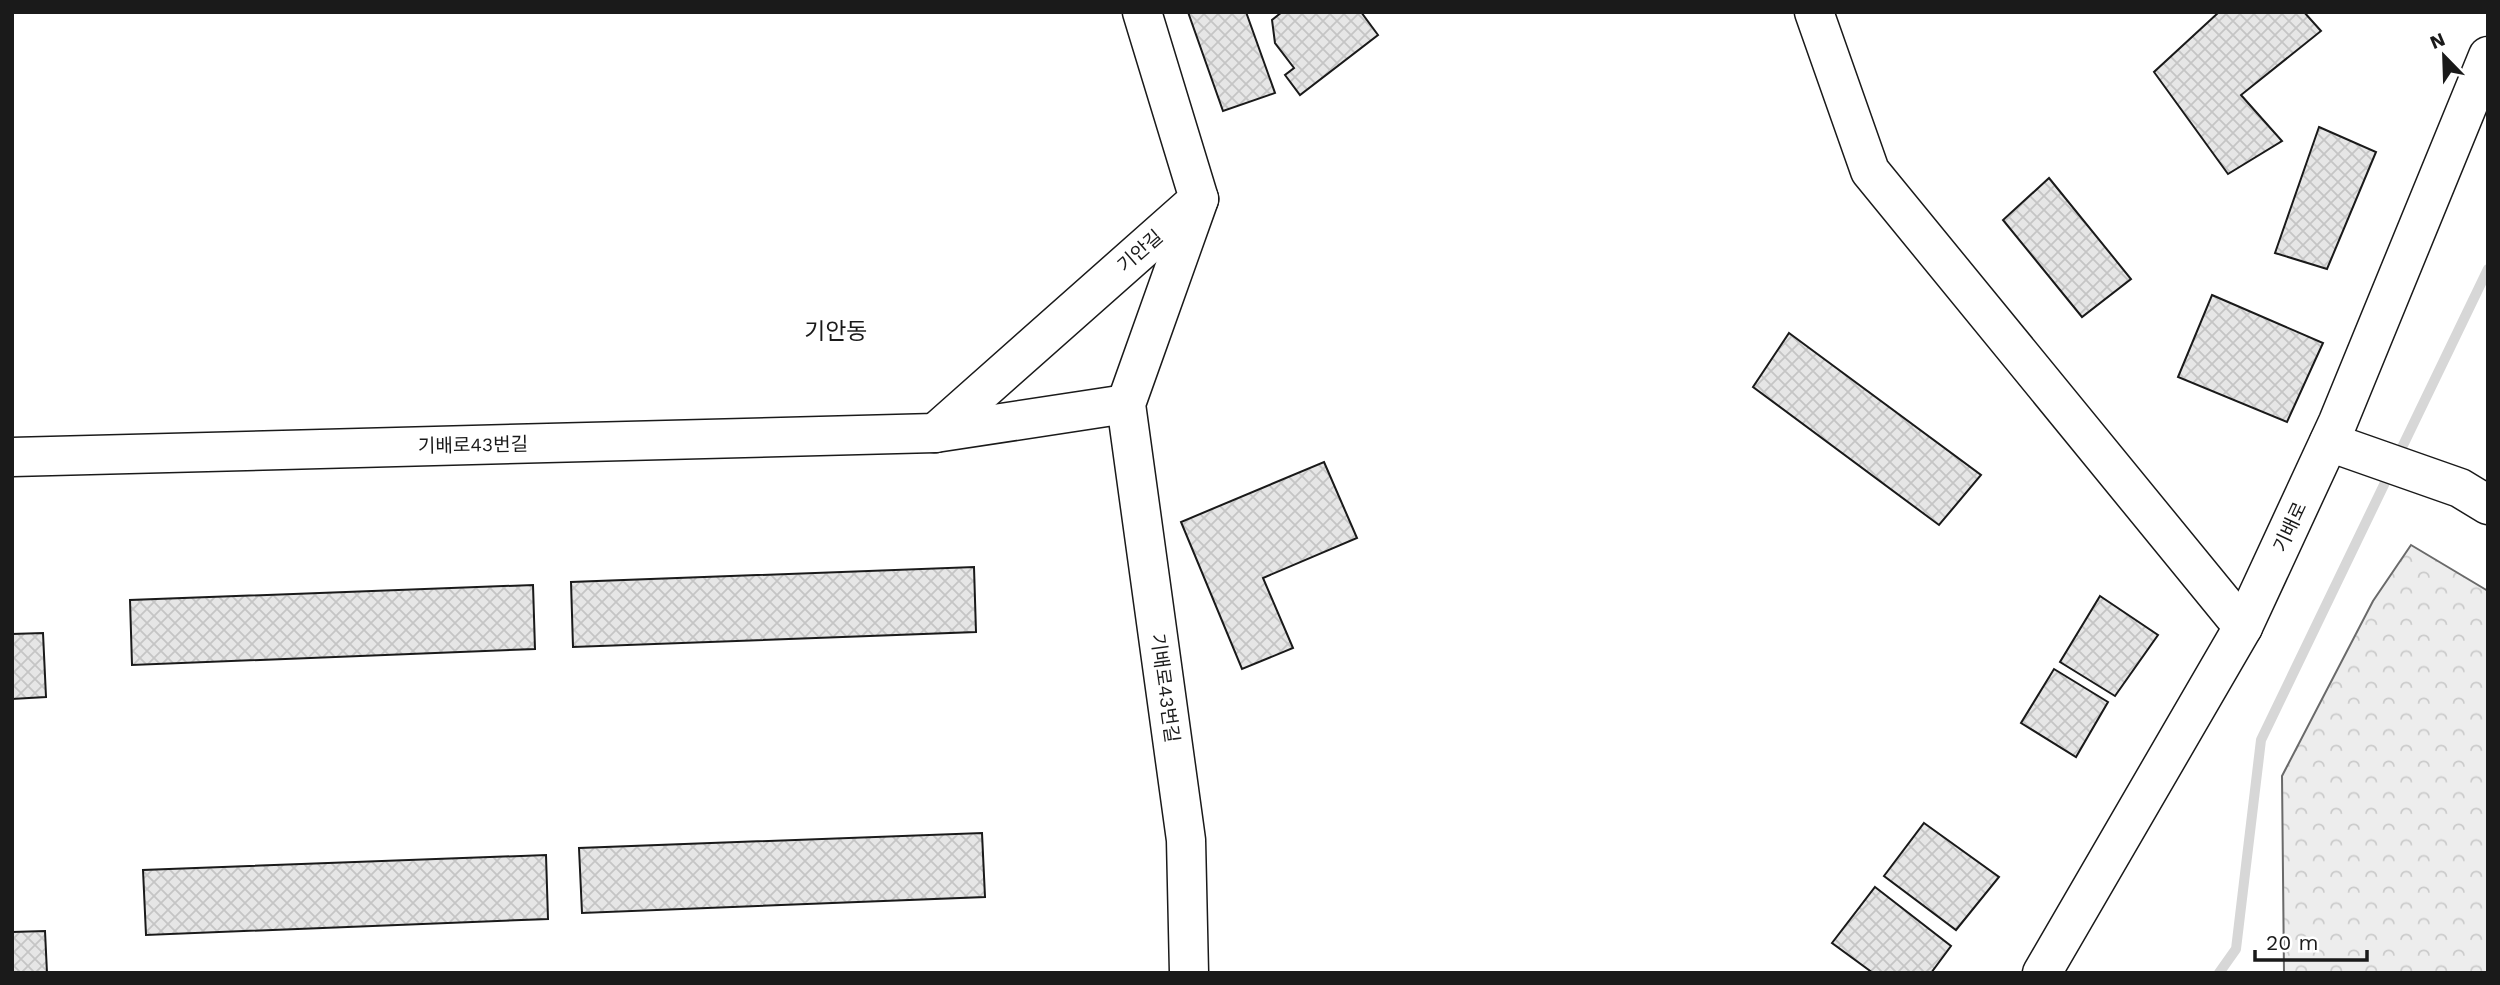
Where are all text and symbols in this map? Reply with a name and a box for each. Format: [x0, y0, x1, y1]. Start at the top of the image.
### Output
north arrow [2409, 21, 2479, 91]
text: N [2427, 27, 2449, 54]
street label: 기안길 [1113, 225, 1167, 277]
district label: 기안동 [804, 318, 868, 345]
street label: 기배로43번길 [418, 433, 528, 457]
street label: 기배로 [2268, 498, 2312, 556]
street label: 기배로43번길 [1146, 632, 1184, 744]
scale bar [2255, 918, 2367, 962]
text: 20 m [2266, 930, 2318, 955]

